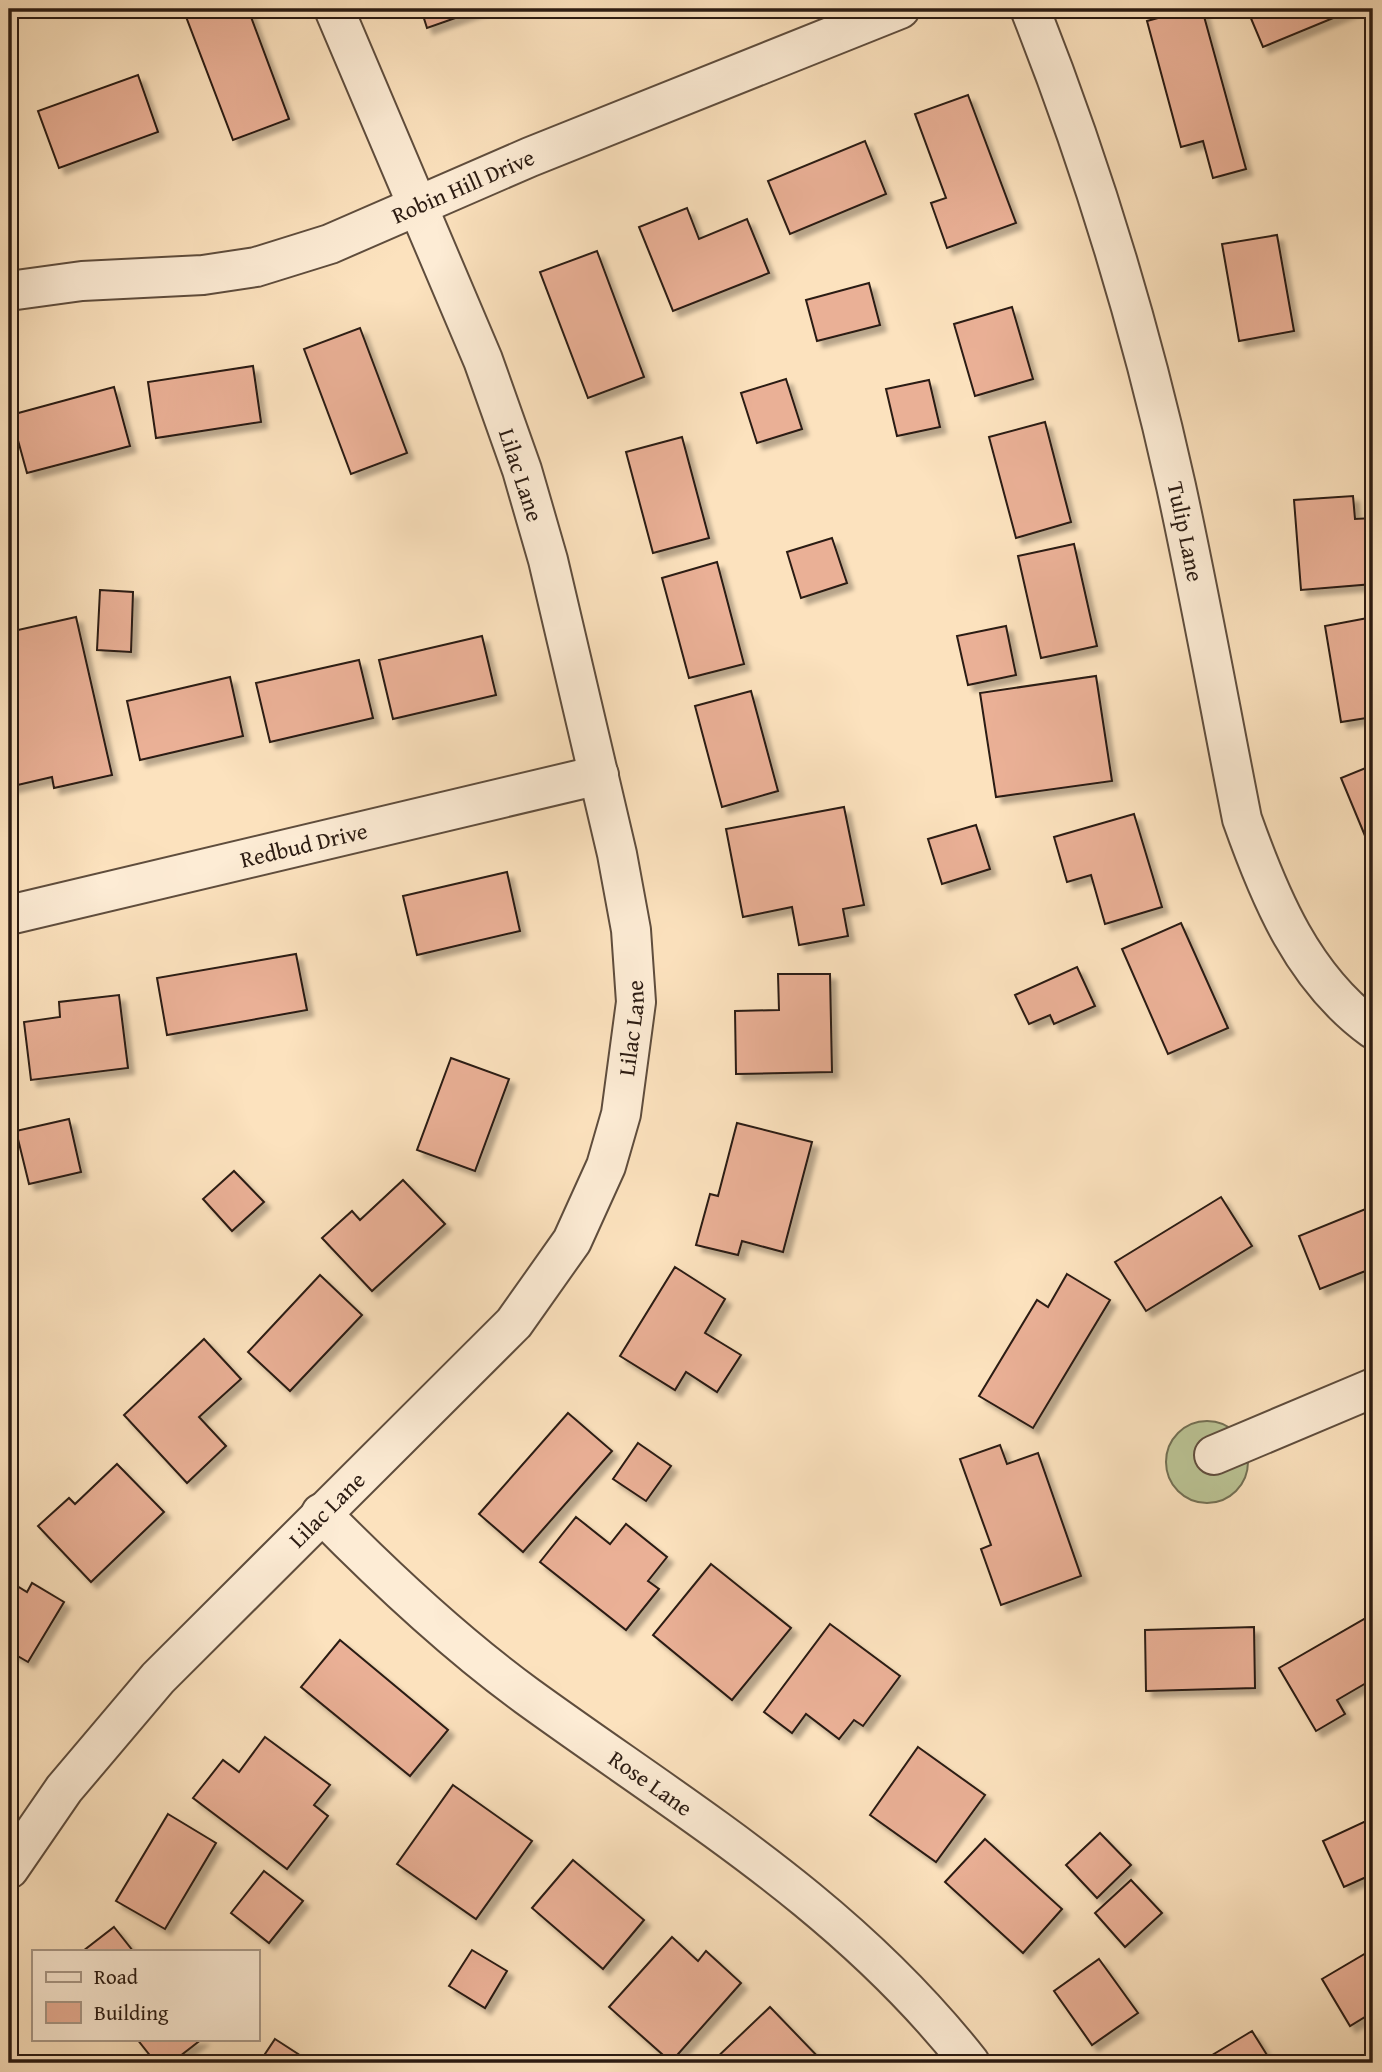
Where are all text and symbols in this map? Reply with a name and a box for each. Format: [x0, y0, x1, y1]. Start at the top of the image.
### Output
street label: Robin Hill Drive [386, 140, 539, 231]
street label: Lilac Lane [491, 424, 552, 526]
street label: Tulip Lane [1159, 478, 1213, 585]
street label: Redbud Drive [237, 814, 371, 876]
street label: Lilac Lane [609, 979, 652, 1078]
street label: Lilac Lane [281, 1464, 372, 1555]
street label: Rose Lane [602, 1742, 700, 1824]
legend [32, 1950, 259, 2040]
text: Road [94, 1961, 139, 1992]
text: Building [94, 1997, 169, 2028]

